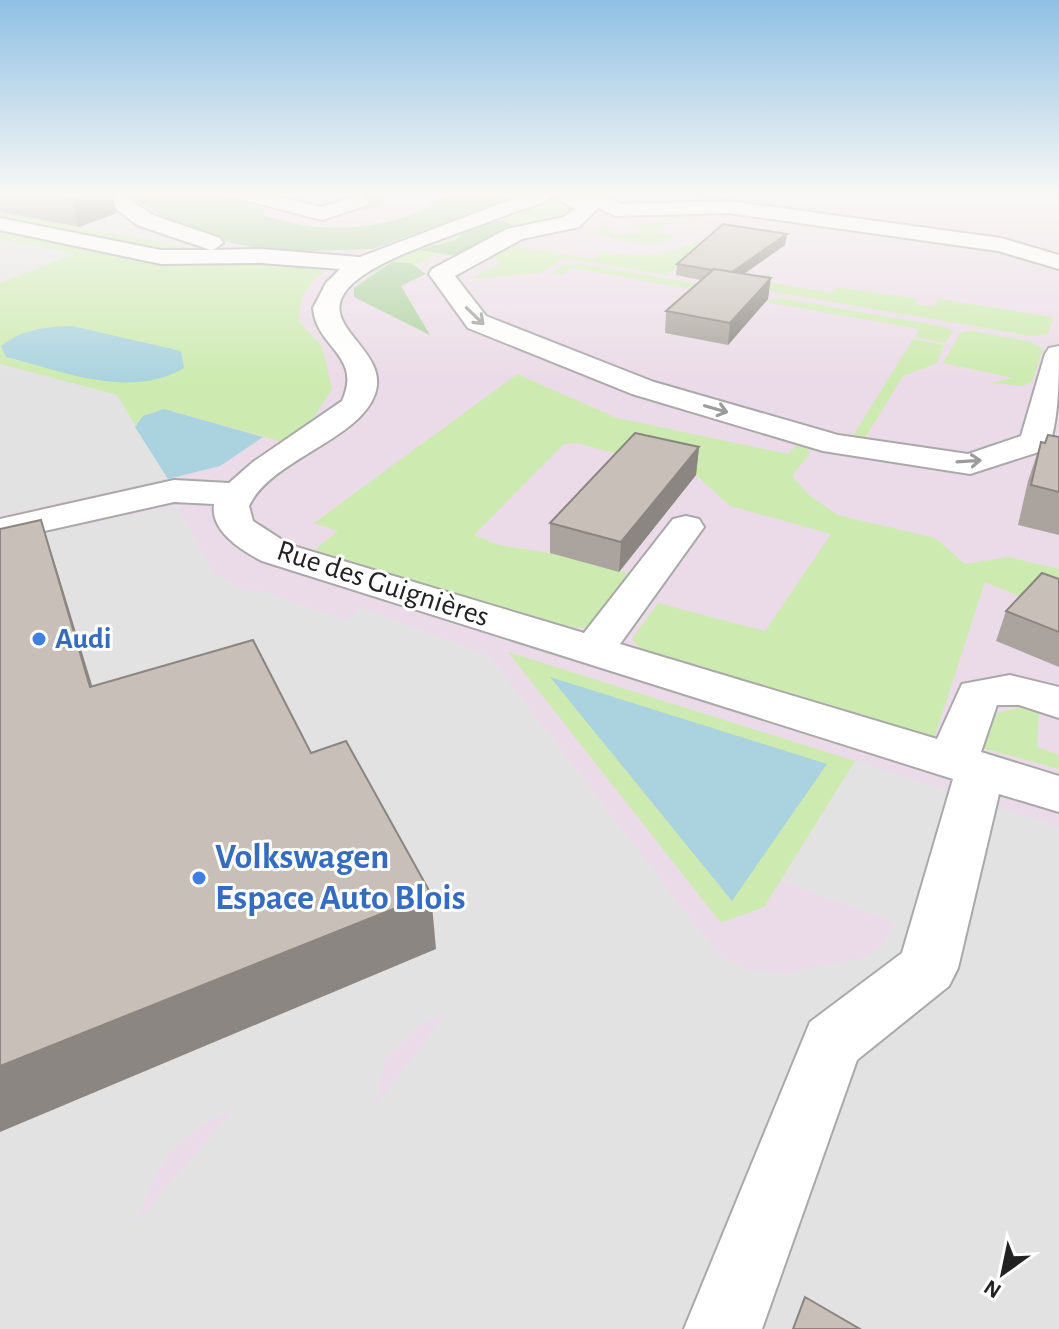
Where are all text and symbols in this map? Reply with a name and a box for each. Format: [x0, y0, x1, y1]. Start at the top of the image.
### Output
one-way arrow [464, 306, 485, 325]
one-way arrow [703, 403, 728, 417]
one-way arrow [956, 453, 982, 468]
street label: Rue des Guignières [273, 536, 493, 632]
place label: Audi [55, 624, 112, 654]
marker: Audi [30, 630, 48, 648]
place label: Volkswagen Espace Auto Blois [215, 839, 466, 916]
marker: Volkswagen Espace Auto Blois [190, 869, 208, 887]
north arrow [963, 1233, 1043, 1313]
text: N [980, 1276, 1005, 1302]

